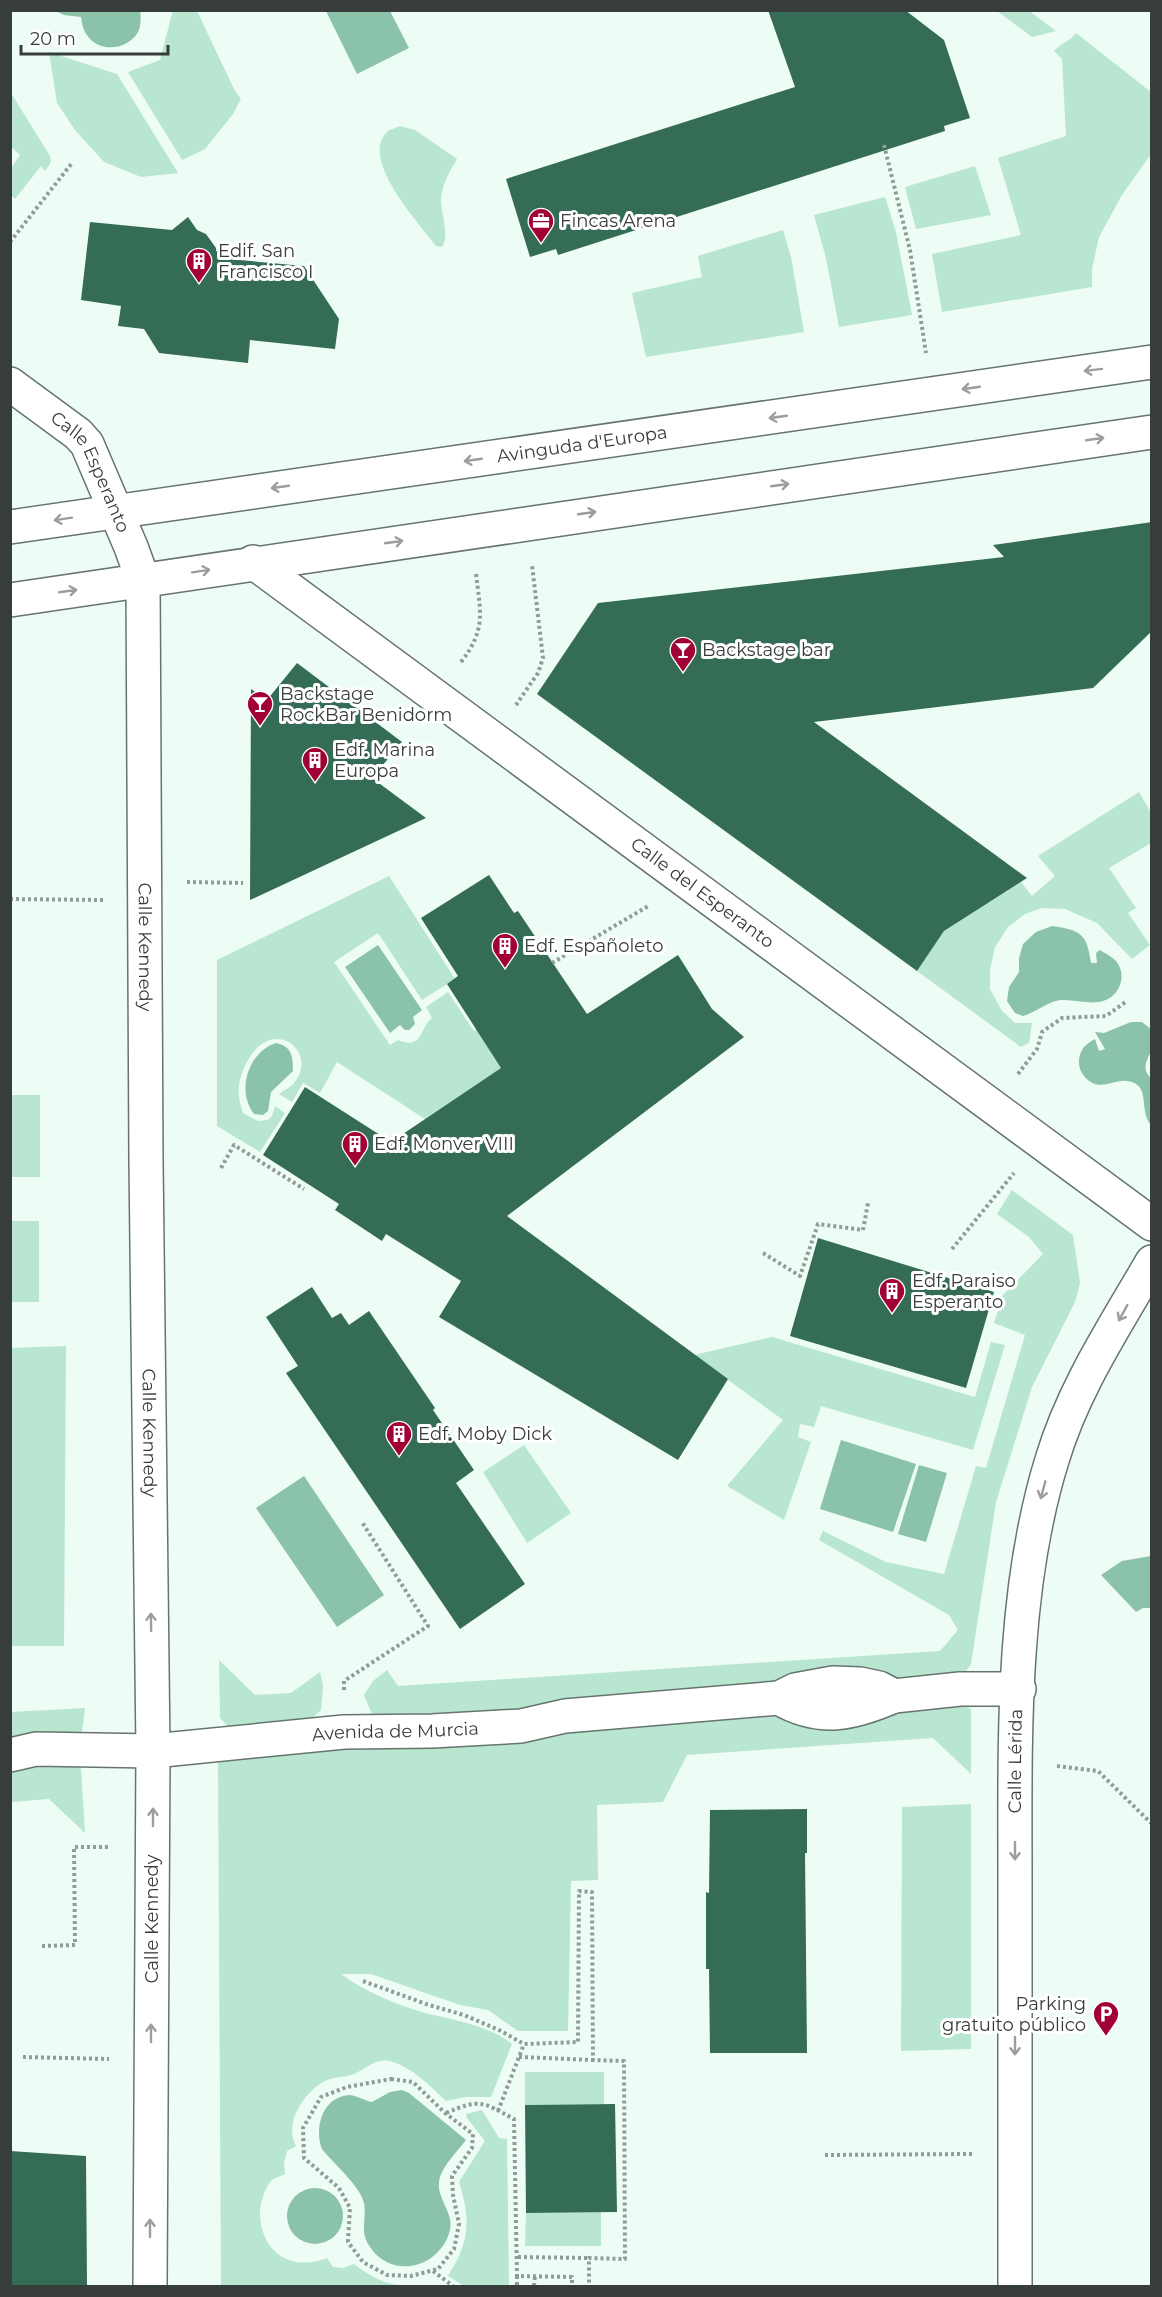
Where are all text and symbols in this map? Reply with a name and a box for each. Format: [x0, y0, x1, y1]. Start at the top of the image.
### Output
scale bar [21, 18, 168, 56]
text: 20 m [30, 28, 76, 50]
office icon: Fincas Arena [526, 206, 556, 244]
place label: Fincas Arena [560, 210, 676, 232]
place label: Edif. San Francisco I [218, 240, 314, 283]
building icon: Edif. San Francisco I [184, 246, 214, 284]
one-way arrow [1084, 365, 1104, 376]
one-way arrow [961, 383, 981, 394]
street label: Calle Esperanto [46, 407, 134, 536]
one-way arrow [768, 411, 788, 422]
street label: Avinguda d'Europa [495, 421, 669, 468]
one-way arrow [1085, 433, 1105, 444]
one-way arrow [464, 455, 484, 466]
one-way arrow [769, 480, 789, 491]
one-way arrow [271, 482, 291, 493]
one-way arrow [576, 508, 596, 519]
one-way arrow [53, 513, 73, 524]
one-way arrow [384, 536, 403, 547]
one-way arrow [191, 565, 210, 576]
one-way arrow [58, 586, 78, 597]
bar icon: Backstage bar [668, 635, 698, 673]
place label: Backstage bar [702, 639, 831, 661]
place label: Backstage RockBar Benidorm [280, 683, 452, 726]
bar icon: Backstage RockBar Benidorm [245, 689, 275, 727]
place label: Edf. Marina Europa [334, 739, 435, 782]
building icon: Edf. Marina Europa [300, 745, 330, 783]
street label: Calle del Esperanto [626, 833, 778, 953]
street label: Calle Kennedy [134, 883, 156, 1012]
building icon: Edf. Españoleto [490, 931, 520, 969]
place label: Edf. Españoleto [524, 935, 663, 957]
building icon: Edf. Monver VIII [340, 1129, 370, 1167]
place label: Edf. Monver VIII [374, 1133, 514, 1155]
place label: Edf. Paraiso Esperanto [912, 1270, 1016, 1313]
building icon: Edf. Paraiso Esperanto [877, 1276, 907, 1314]
one-way arrow [1117, 1304, 1129, 1321]
street label: Calle Kennedy [137, 1368, 161, 1498]
building icon: Edf. Moby Dick [384, 1419, 414, 1457]
place label: Edf. Moby Dick [418, 1423, 552, 1445]
one-way arrow [1037, 1481, 1049, 1500]
one-way arrow [145, 1613, 157, 1633]
street label: Calle Lérida [1004, 1708, 1027, 1813]
street label: Avenida de Murcia [311, 1717, 479, 1746]
one-way arrow [147, 1808, 159, 1828]
one-way arrow [1009, 1841, 1021, 1861]
street label: Calle Kennedy [141, 1854, 163, 1983]
place label: Parking gratuito público [942, 1993, 1086, 2036]
parking icon: Parking gratuito público [1091, 1999, 1121, 2037]
one-way arrow [145, 2024, 157, 2044]
one-way arrow [1009, 2036, 1021, 2056]
one-way arrow [144, 2219, 156, 2239]

